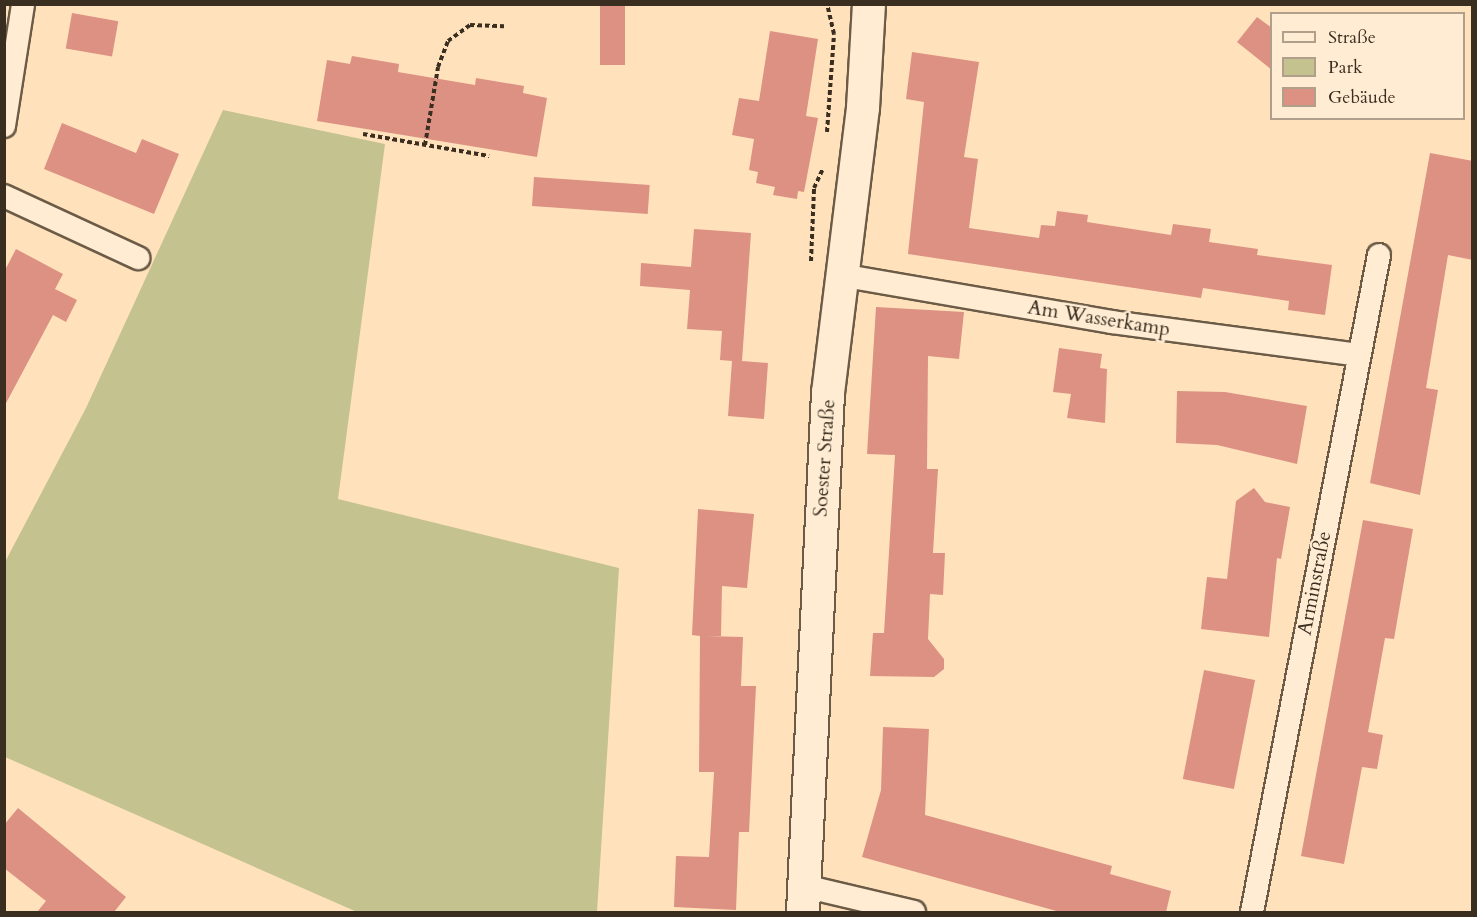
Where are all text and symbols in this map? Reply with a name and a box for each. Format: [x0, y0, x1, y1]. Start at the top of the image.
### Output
legend [1270, 12, 1465, 120]
text: Straße [1328, 25, 1376, 50]
text: Park [1328, 55, 1363, 80]
text: Gebäude [1328, 85, 1396, 110]
street label: Am Wasserkamp [1026, 295, 1172, 341]
street label: Soester Straße [808, 398, 840, 518]
street label: Arminstraße [1292, 529, 1336, 637]

